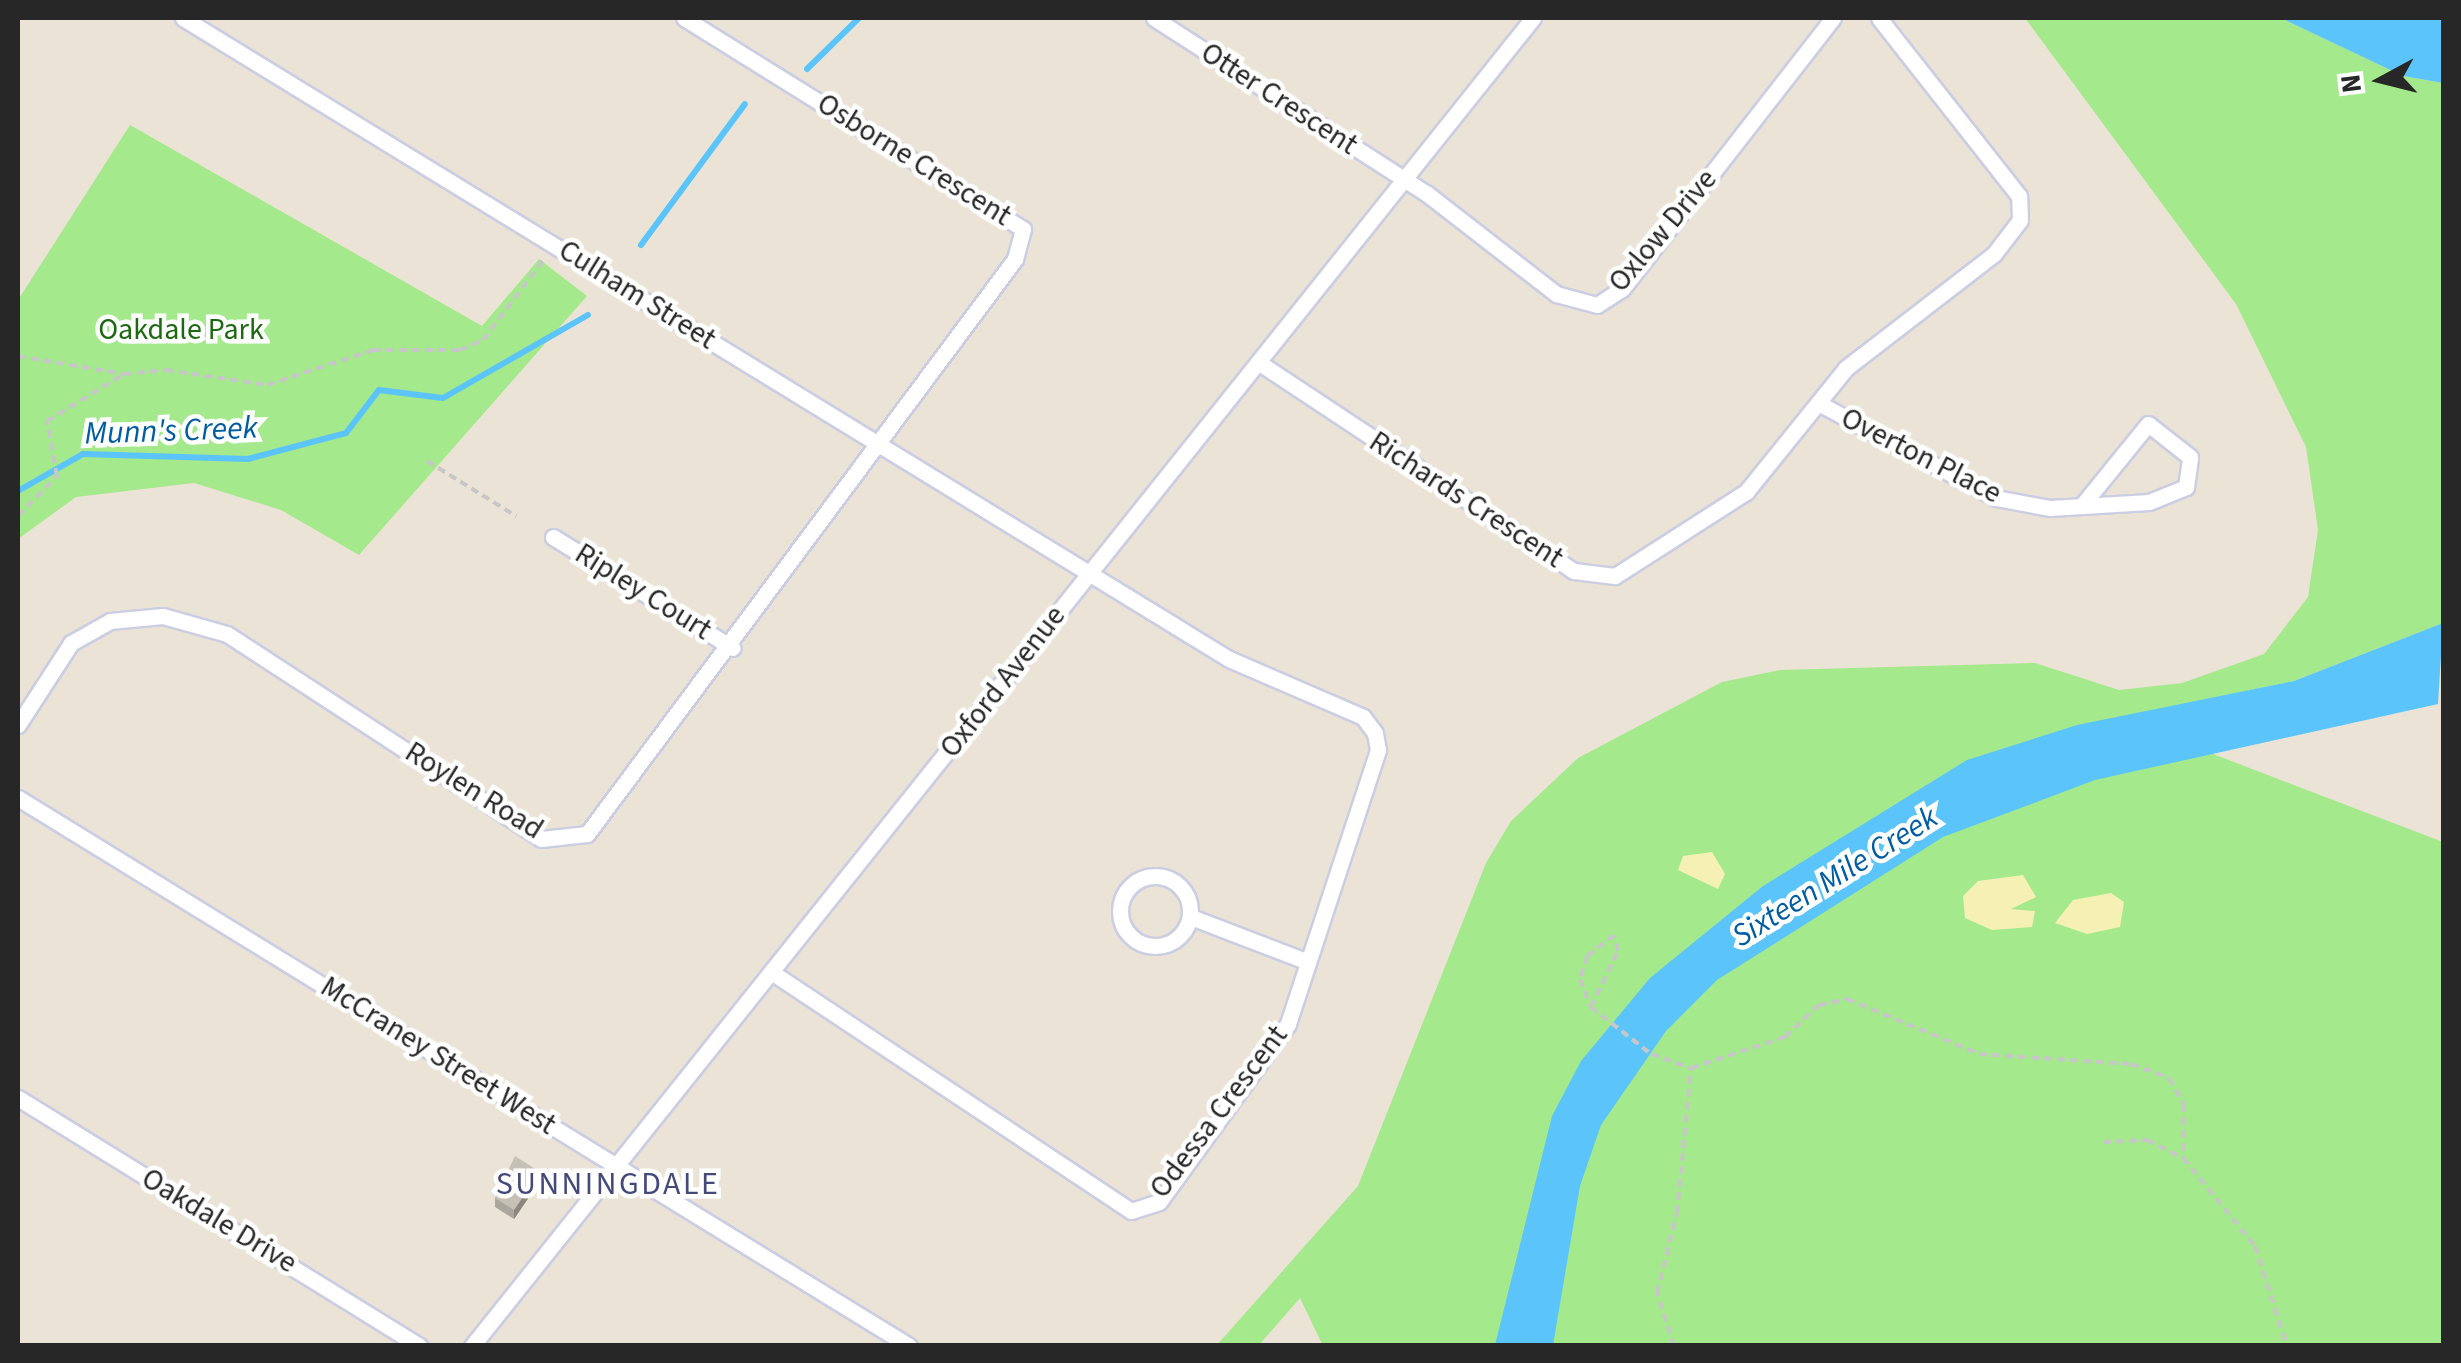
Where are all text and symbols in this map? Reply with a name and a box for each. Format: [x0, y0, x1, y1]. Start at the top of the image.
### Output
north arrow [2331, 30, 2431, 130]
street label: Otter Crescent [1194, 35, 1364, 163]
text: N [2330, 72, 2372, 95]
street label: Osborne Crescent [810, 86, 1018, 234]
street label: Oxlow Drive [1601, 162, 1725, 300]
street label: Culham Street [552, 233, 722, 357]
park label: Oakdale Park [98, 312, 264, 348]
street label: Overton Place [1835, 400, 2007, 512]
water label: Munn's Creek [84, 409, 258, 453]
street label: Richards Crescent [1362, 424, 1570, 576]
street label: Ripley Court [568, 536, 718, 648]
street label: Oxford Avenue [933, 599, 1073, 765]
street label: Roylen Road [398, 734, 550, 848]
water label: Sixteen Mile Creek [1725, 798, 1945, 956]
street label: McCraney Street West [314, 969, 562, 1143]
street label: Odessa Crescent [1142, 1019, 1296, 1205]
street label: Oakdale Drive [135, 1161, 303, 1281]
district label: SUNNINGDALE [496, 1165, 720, 1203]

